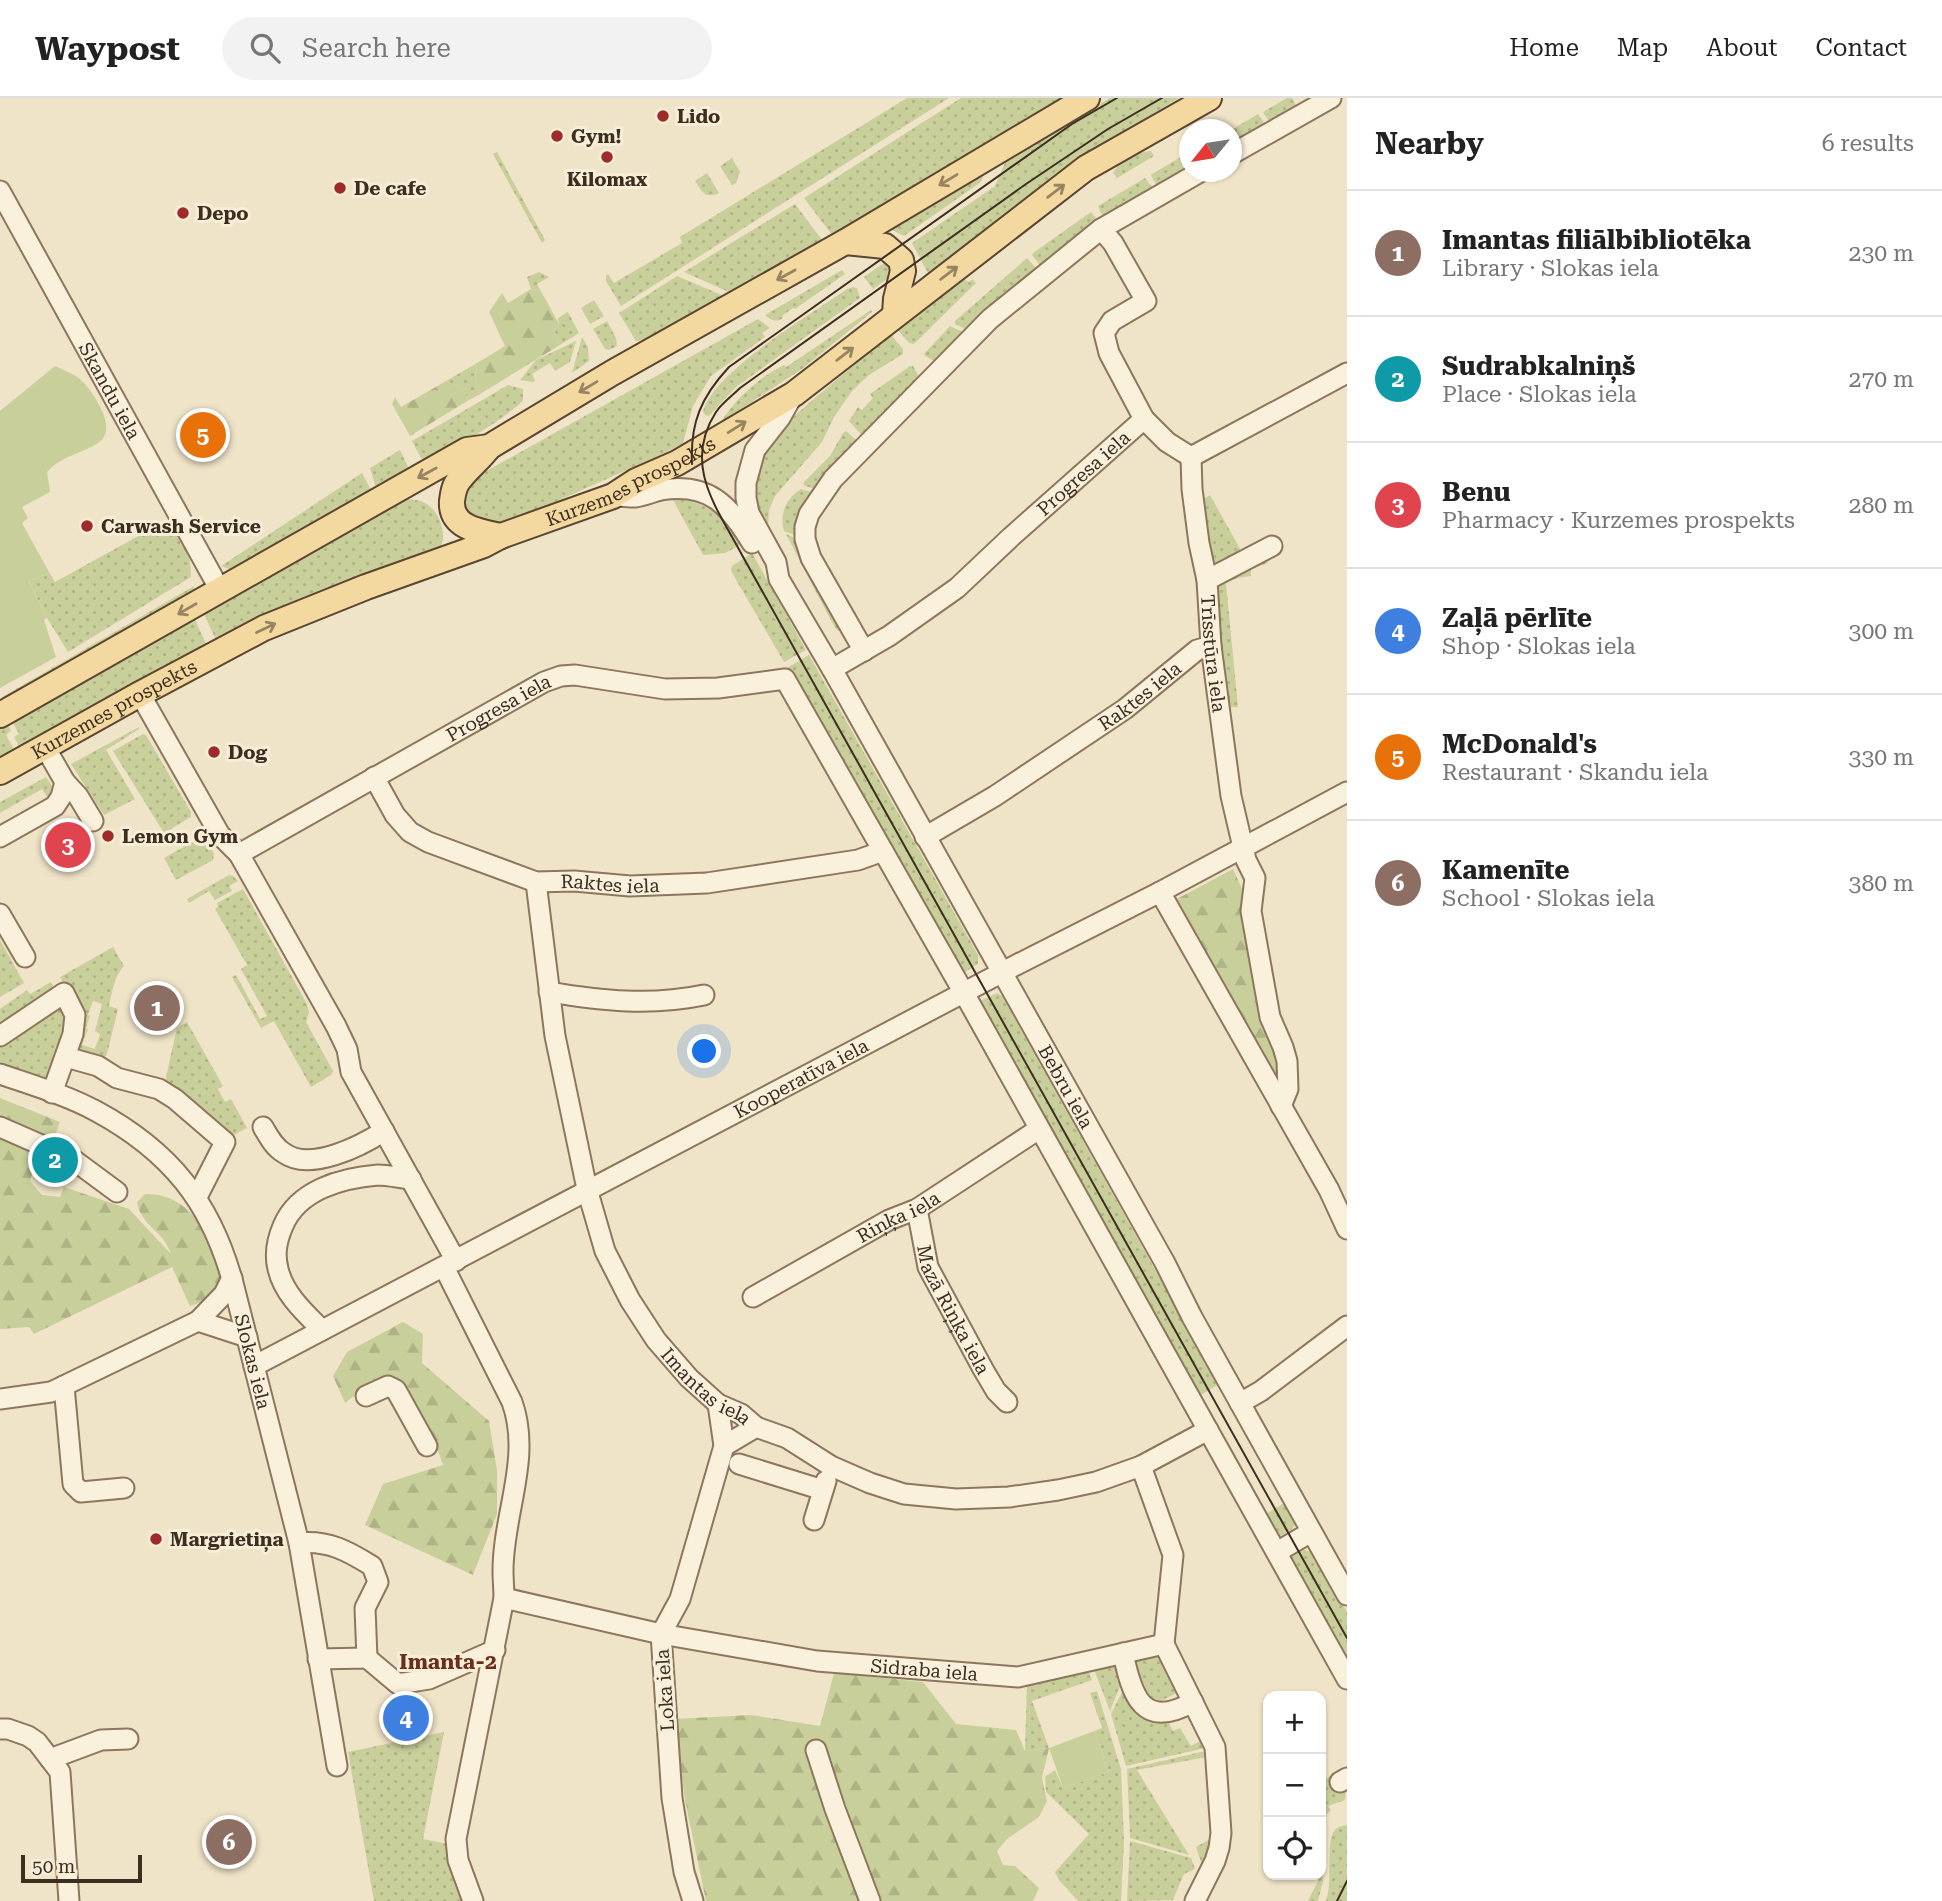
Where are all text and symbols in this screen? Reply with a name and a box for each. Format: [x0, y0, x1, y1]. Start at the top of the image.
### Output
search box [222, 17, 712, 80]
text: Waypost [35, 29, 180, 68]
icon: search [246, 29, 284, 67]
text: Search here [302, 33, 451, 63]
text: Home [1509, 34, 1579, 62]
text: Map [1617, 34, 1668, 62]
text: About [1706, 34, 1777, 62]
text: Contact [1815, 34, 1907, 62]
place label: Lido [677, 105, 720, 128]
marker: Lido [655, 108, 671, 124]
north arrow [1179, 119, 1242, 182]
place label: Gym! [571, 125, 621, 148]
text: Nearby [1375, 126, 1484, 161]
marker: Gym! [549, 128, 565, 144]
text: 6 results [1822, 130, 1914, 157]
marker: Kilomax [599, 149, 615, 165]
place label: Kilomax [567, 168, 648, 191]
one-way arrow [938, 173, 958, 187]
place label: De cafe [354, 177, 426, 200]
marker: De cafe [332, 180, 348, 196]
one-way arrow [1046, 184, 1065, 198]
place label: Depo [197, 202, 249, 225]
marker: Depo [175, 205, 191, 221]
text: Imantas filiālbibliotēka [1442, 225, 1751, 255]
text: 1 [1392, 240, 1404, 267]
text: 230 m [1849, 240, 1914, 267]
text: Library · Slokas iela [1442, 255, 1659, 282]
one-way arrow [939, 266, 958, 281]
one-way arrow [776, 269, 797, 282]
street label: Skandu iela [74, 338, 146, 444]
one-way arrow [835, 346, 853, 362]
text: Sudrabkalniņš [1442, 351, 1636, 381]
text: 2 [1392, 366, 1404, 393]
text: 270 m [1849, 366, 1914, 393]
one-way arrow [579, 381, 599, 395]
text: Place · Slokas iela [1442, 381, 1637, 408]
pin: 5 [180, 409, 226, 461]
one-way arrow [726, 420, 746, 434]
street label: Progresa iela [1032, 425, 1135, 520]
street label: Kurzemes prospekts [542, 432, 719, 531]
one-way arrow [418, 466, 438, 480]
text: Benu [1442, 477, 1511, 507]
text: 3 [1392, 492, 1404, 519]
text: 280 m [1849, 492, 1914, 519]
text: Pharmacy · Kurzemes prospekts [1442, 507, 1795, 534]
place label: Carwash Service [101, 515, 261, 538]
marker: Carwash Service [79, 518, 95, 534]
street label: Trīsstūra iela [1196, 594, 1231, 715]
one-way arrow [177, 602, 197, 616]
text: Zaļā pērlīte [1442, 603, 1592, 633]
text: 4 [1392, 618, 1404, 645]
text: 300 m [1849, 618, 1914, 645]
one-way arrow [254, 621, 276, 634]
text: Shop · Slokas iela [1442, 633, 1636, 660]
street label: Kurzemes prospekts [27, 654, 201, 764]
street label: Raktes iela [1094, 656, 1186, 735]
street label: Progresa iela [442, 669, 554, 746]
text: McDonald's [1442, 729, 1597, 759]
place label: Dog [228, 741, 268, 764]
marker: Dog [206, 744, 222, 760]
text: 5 [1392, 744, 1404, 771]
text: 330 m [1849, 744, 1914, 771]
text: Restaurant · Skandu iela [1442, 759, 1709, 786]
pin: 3 [45, 819, 91, 871]
place label: Lemon Gym [122, 825, 239, 848]
marker: Lemon Gym [100, 828, 116, 844]
text: Kamenīte [1442, 855, 1570, 885]
street label: Raktes iela [560, 870, 661, 898]
text: 6 [1392, 870, 1404, 897]
text: 380 m [1849, 870, 1914, 897]
text: School · Slokas iela [1442, 885, 1655, 912]
pin: 1 [134, 982, 180, 1034]
street label: Kooperatīva iela [730, 1033, 873, 1123]
your location [687, 1034, 721, 1068]
street label: Bebru iela [1034, 1041, 1099, 1133]
pin: 2 [32, 1134, 78, 1186]
street label: Riņķa iela [853, 1185, 945, 1247]
street label: Mazā Riņķa iela [913, 1243, 996, 1379]
street label: Slokas iela [230, 1312, 276, 1412]
street label: Imantas iela [656, 1343, 757, 1430]
place label: Margrietiņa [170, 1528, 284, 1553]
marker: Margrietiņa [148, 1531, 164, 1547]
street label: Loka iela [651, 1647, 679, 1732]
district label: Imanta-2 [399, 1650, 497, 1674]
street label: Sidraba iela [870, 1654, 980, 1685]
map controls [1263, 1691, 1326, 1880]
button: + [1263, 1691, 1326, 1754]
pin: 4 [383, 1692, 429, 1744]
button: − [1263, 1754, 1326, 1817]
pin: 6 [206, 1816, 252, 1868]
button: locate [1263, 1817, 1326, 1880]
scale bar [21, 1852, 142, 1884]
text: 50 m [32, 1855, 75, 1878]

